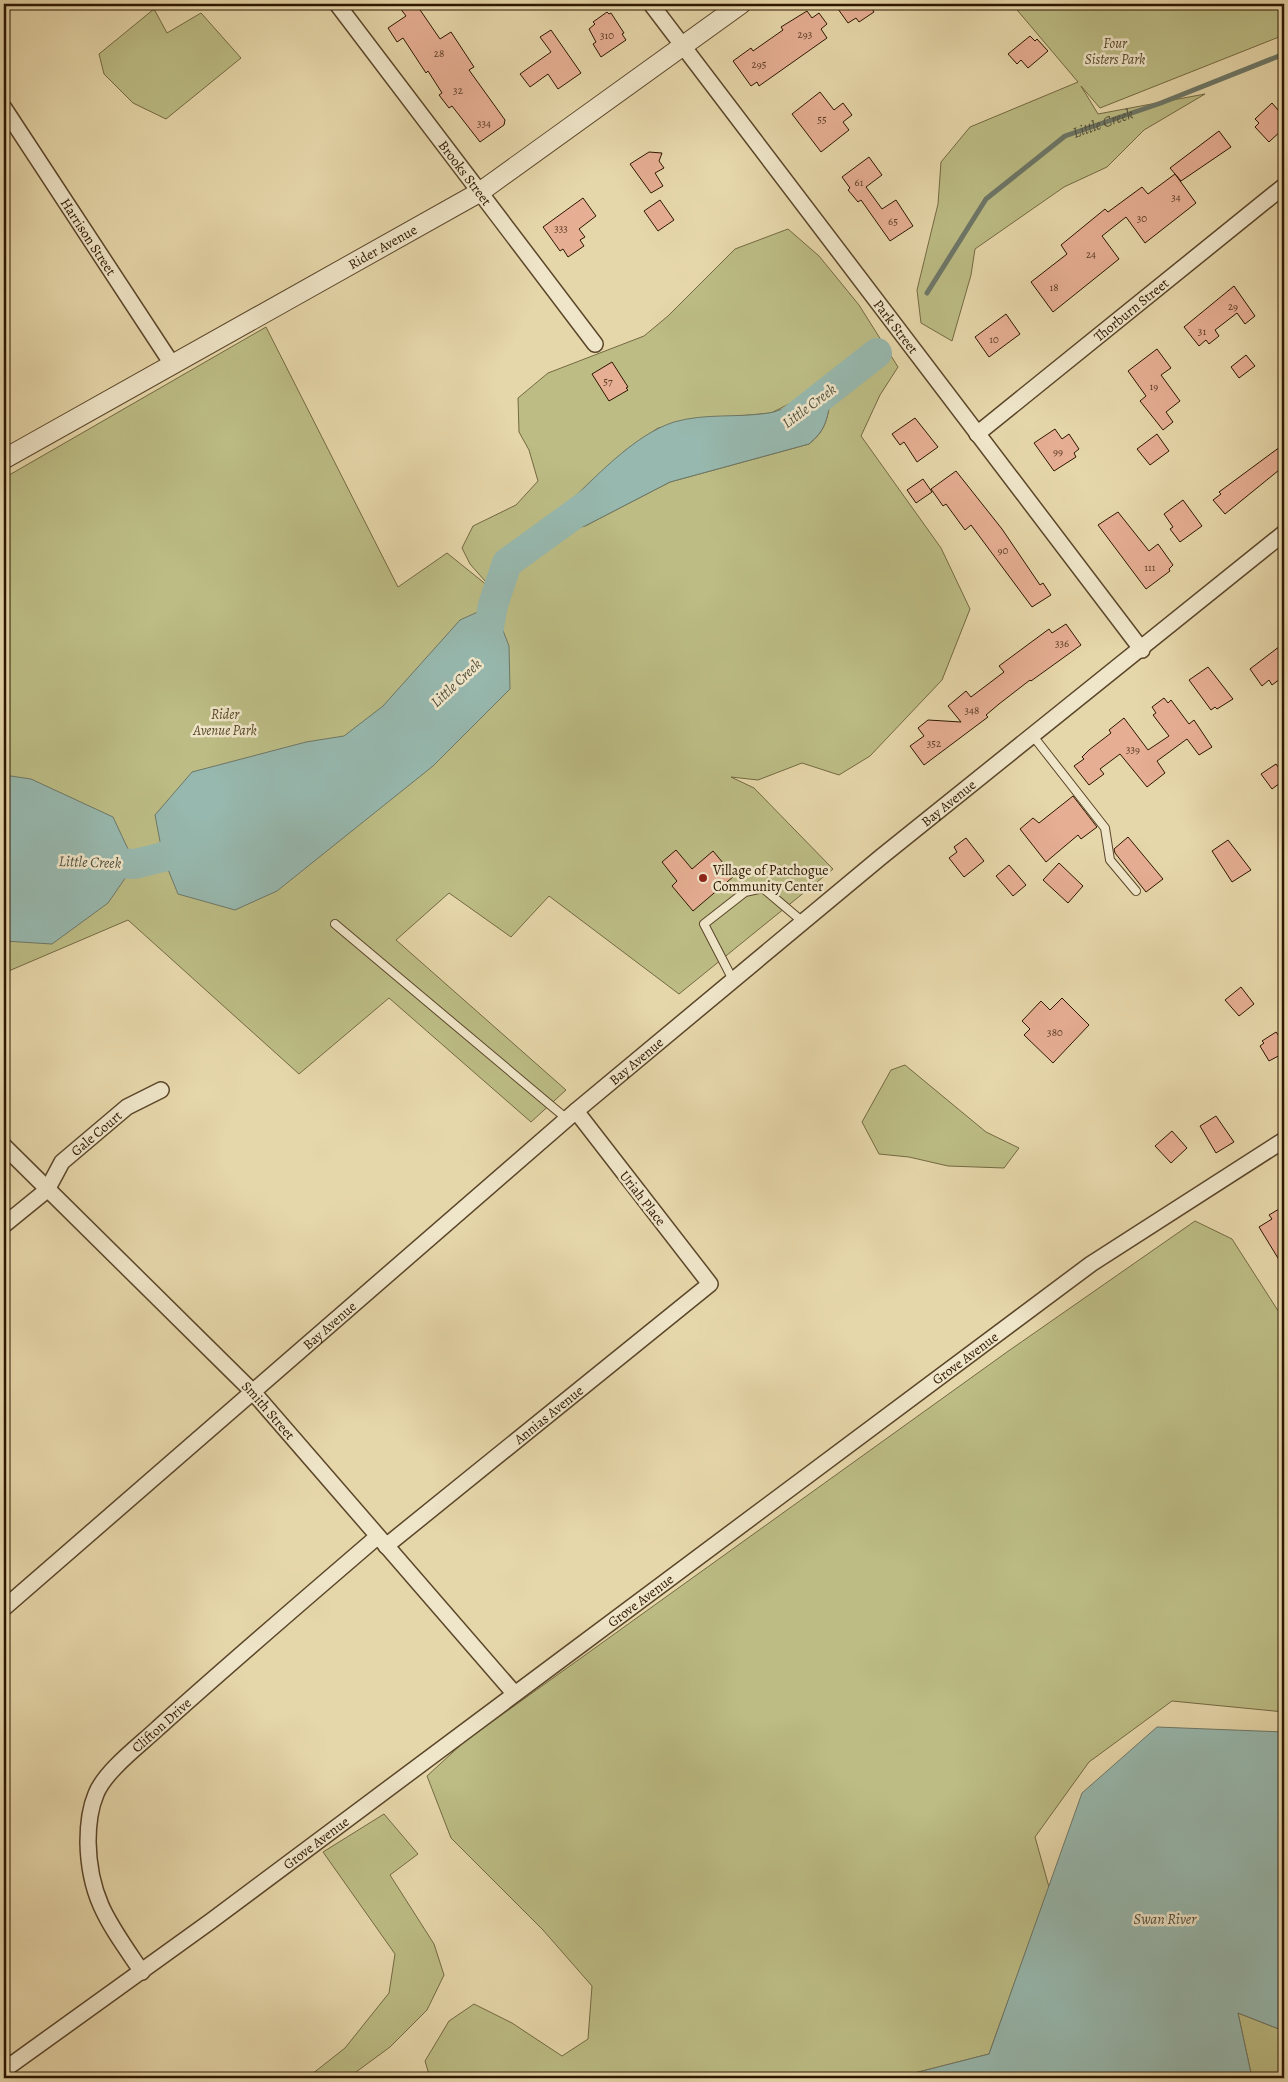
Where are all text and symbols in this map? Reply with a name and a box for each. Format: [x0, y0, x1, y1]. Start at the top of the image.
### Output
house number: 293 [798, 27, 812, 42]
house number: 310 [600, 28, 614, 43]
park label: Four Sisters Park [1085, 34, 1145, 69]
house number: 28 [434, 46, 444, 61]
house number: 295 [752, 57, 767, 72]
house number: 32 [453, 83, 463, 98]
water label: Little Creek [1070, 103, 1136, 143]
house number: 55 [817, 112, 827, 127]
house number: 334 [477, 116, 491, 131]
street label: Brooks Street [434, 137, 496, 210]
house number: 61 [855, 175, 864, 190]
house number: 34 [1171, 190, 1181, 205]
street label: Harrison Street [56, 195, 121, 280]
house number: 30 [1137, 211, 1147, 226]
house number: 65 [888, 214, 898, 229]
street label: Rider Avenue [345, 220, 421, 274]
house number: 333 [554, 221, 568, 236]
house number: 24 [1086, 247, 1096, 262]
street label: Thorburn Street [1090, 274, 1173, 346]
house number: 18 [1049, 280, 1059, 295]
street label: Park Street [869, 296, 923, 358]
house number: 29 [1228, 299, 1238, 314]
house number: 31 [1198, 324, 1206, 339]
house number: 10 [989, 332, 999, 347]
house number: 57 [603, 374, 613, 389]
water label: Little Creek [778, 379, 840, 433]
house number: 19 [1150, 379, 1158, 394]
house number: 99 [1053, 444, 1063, 459]
house number: 90 [998, 543, 1009, 558]
house number: 111 [1144, 560, 1156, 575]
house number: 336 [1055, 636, 1069, 651]
water label: Little Creek [426, 654, 486, 712]
house number: 348 [965, 703, 979, 718]
park label: Rider Avenue Park [192, 705, 257, 740]
house number: 352 [927, 736, 941, 751]
house number: 339 [1126, 742, 1140, 757]
street label: Bay Avenue [917, 775, 980, 831]
water label: Little Creek [58, 851, 122, 873]
place label: Village of Patchogue Community Center [712, 861, 829, 896]
marker: Village of Patchogue Community Center [697, 872, 709, 884]
house number: 380 [1047, 1025, 1063, 1040]
street label: Bay Avenue [605, 1033, 668, 1090]
street label: Gale Court [67, 1106, 126, 1160]
street label: Uriah Place [615, 1167, 670, 1230]
street label: Bay Avenue [299, 1297, 361, 1354]
street label: Grove Avenue [928, 1328, 1002, 1389]
street label: Smith Street [237, 1377, 299, 1444]
street label: Annias Avenue [509, 1381, 587, 1449]
street label: Grove Avenue [604, 1570, 678, 1632]
street label: Clifton Drive [128, 1694, 196, 1757]
street label: Grove Avenue [279, 1812, 353, 1874]
water label: Swan River [1134, 1909, 1197, 1929]

